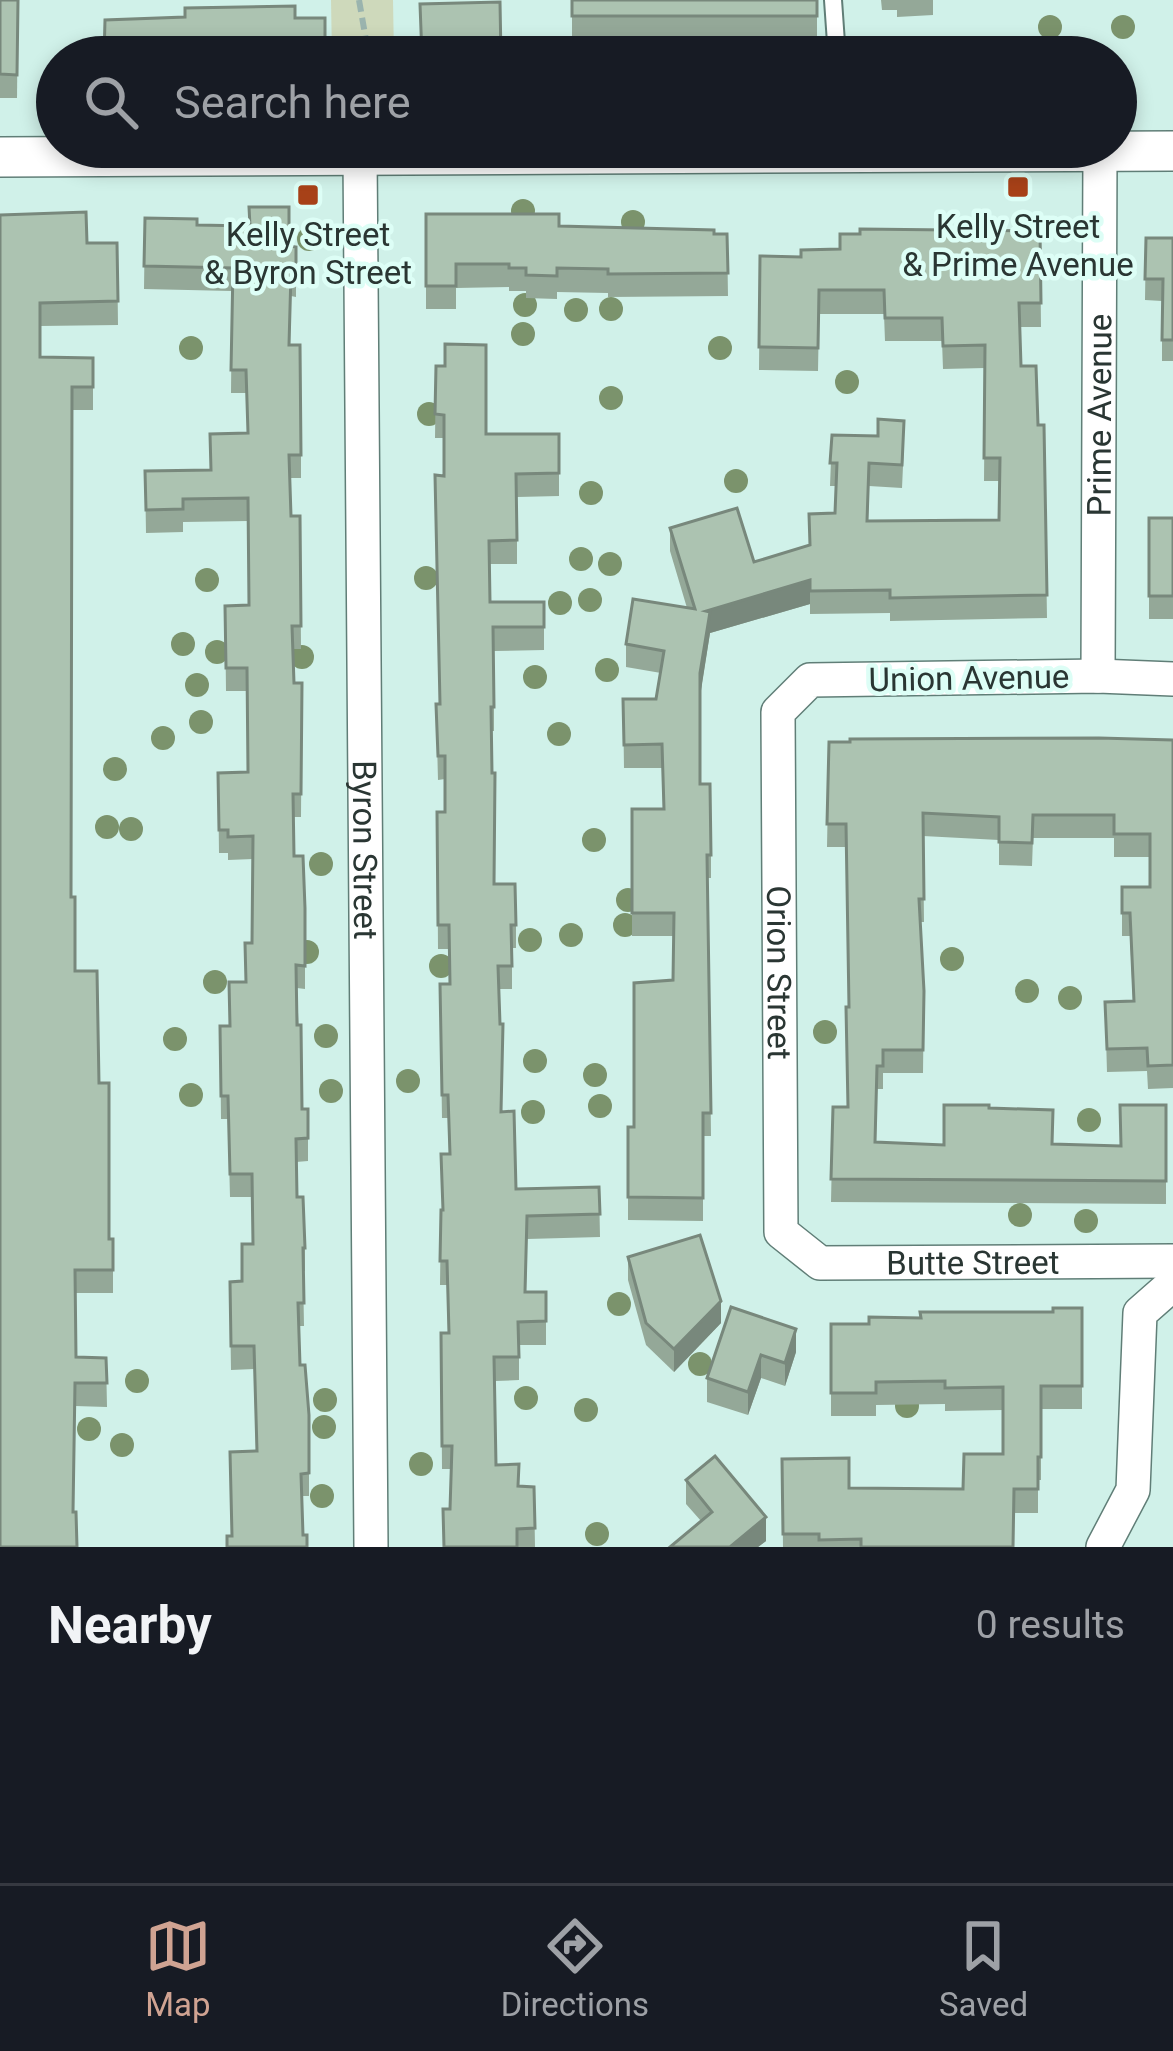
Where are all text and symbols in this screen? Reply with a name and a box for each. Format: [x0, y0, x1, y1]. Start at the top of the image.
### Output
search box [36, 36, 1137, 168]
icon: search [78, 69, 144, 135]
text: Search here [174, 76, 411, 129]
marker: Kelly Street & Prime Avenue [1005, 174, 1031, 200]
marker: Kelly Street & Byron Street [295, 182, 321, 208]
place label: Kelly Street & Prime Avenue [902, 207, 1134, 284]
place label: Kelly Street & Byron Street [204, 215, 412, 292]
street label: Prime Avenue [1079, 314, 1119, 516]
street label: Union Avenue [868, 657, 1070, 699]
street label: Byron Street [345, 760, 386, 940]
street label: Orion Street [760, 885, 800, 1060]
street label: Butte Street [886, 1242, 1059, 1282]
text: Nearby [48, 1596, 212, 1655]
text: 0 results [976, 1602, 1125, 1648]
tab: Map [145, 1913, 211, 2024]
tab: Directions [501, 1913, 649, 2024]
tab: Saved [939, 1913, 1028, 2024]

